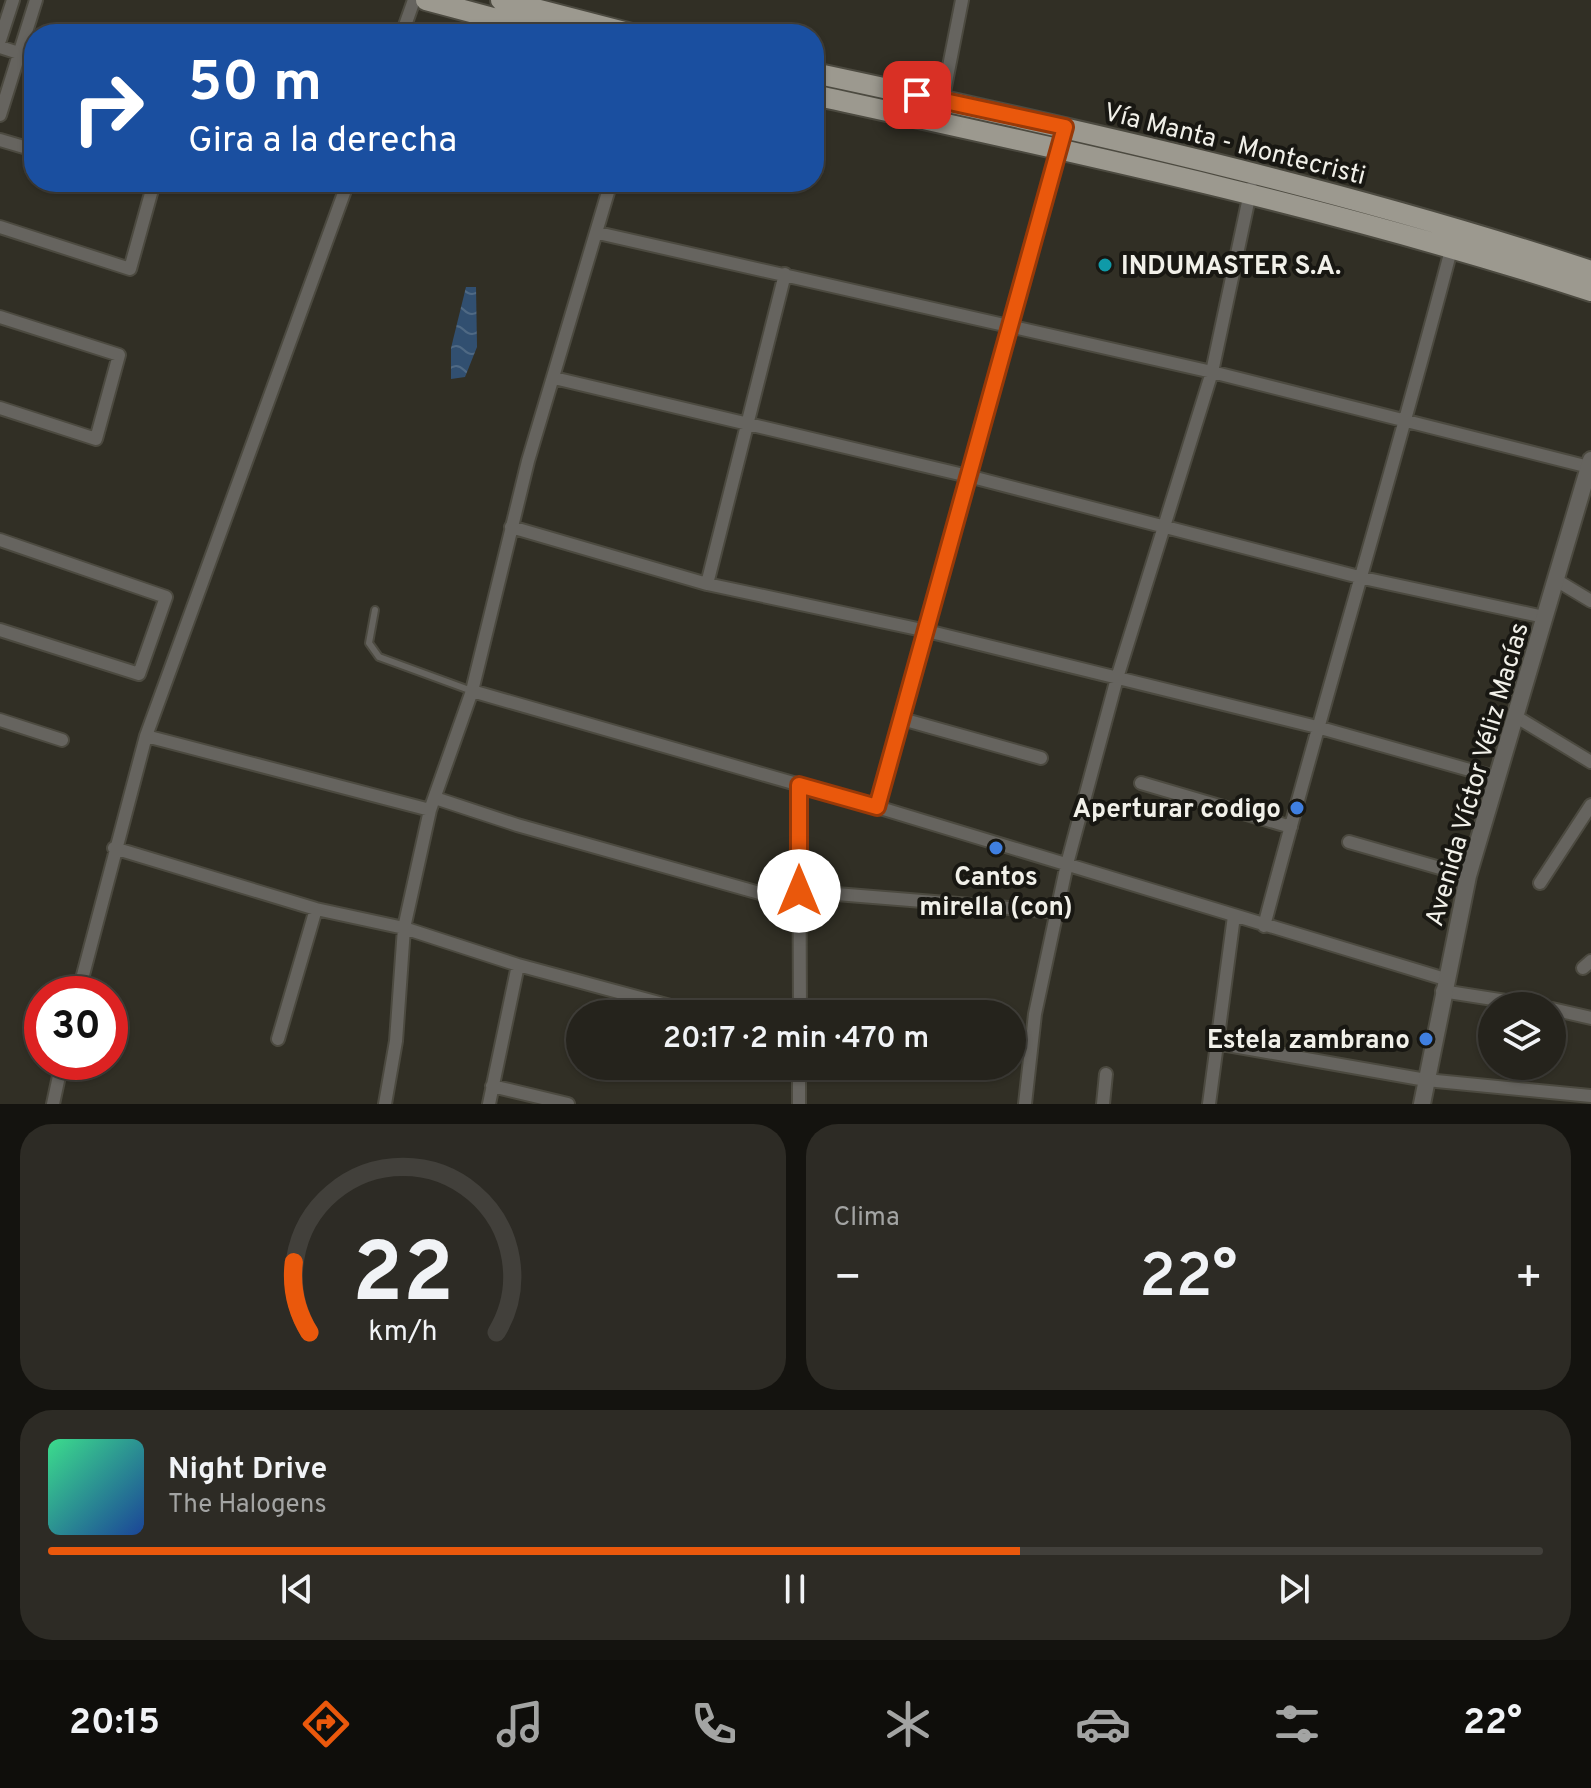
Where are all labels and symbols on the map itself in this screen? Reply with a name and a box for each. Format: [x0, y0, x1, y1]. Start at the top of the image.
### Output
pin [883, 61, 951, 129]
street label: Vía Manta - Montecristi [1100, 97, 1369, 194]
place label: INDUMASTER S.A. [1121, 251, 1341, 284]
marker: INDUMASTER S.A. [1096, 256, 1114, 274]
street label: Avenida Víctor Véliz Macías [1419, 619, 1538, 930]
place label: Aperturar codigo [1072, 794, 1281, 827]
marker: Aperturar codigo [1288, 799, 1306, 817]
marker: Cantos mirella (con) [987, 839, 1005, 857]
position arrow [757, 849, 841, 933]
place label: Cantos mirella (con) [919, 862, 1073, 925]
speed limit sign: 30 [24, 976, 128, 1080]
place label: Estela zambrano [1207, 1025, 1410, 1058]
marker: Estela zambrano [1417, 1030, 1435, 1048]

